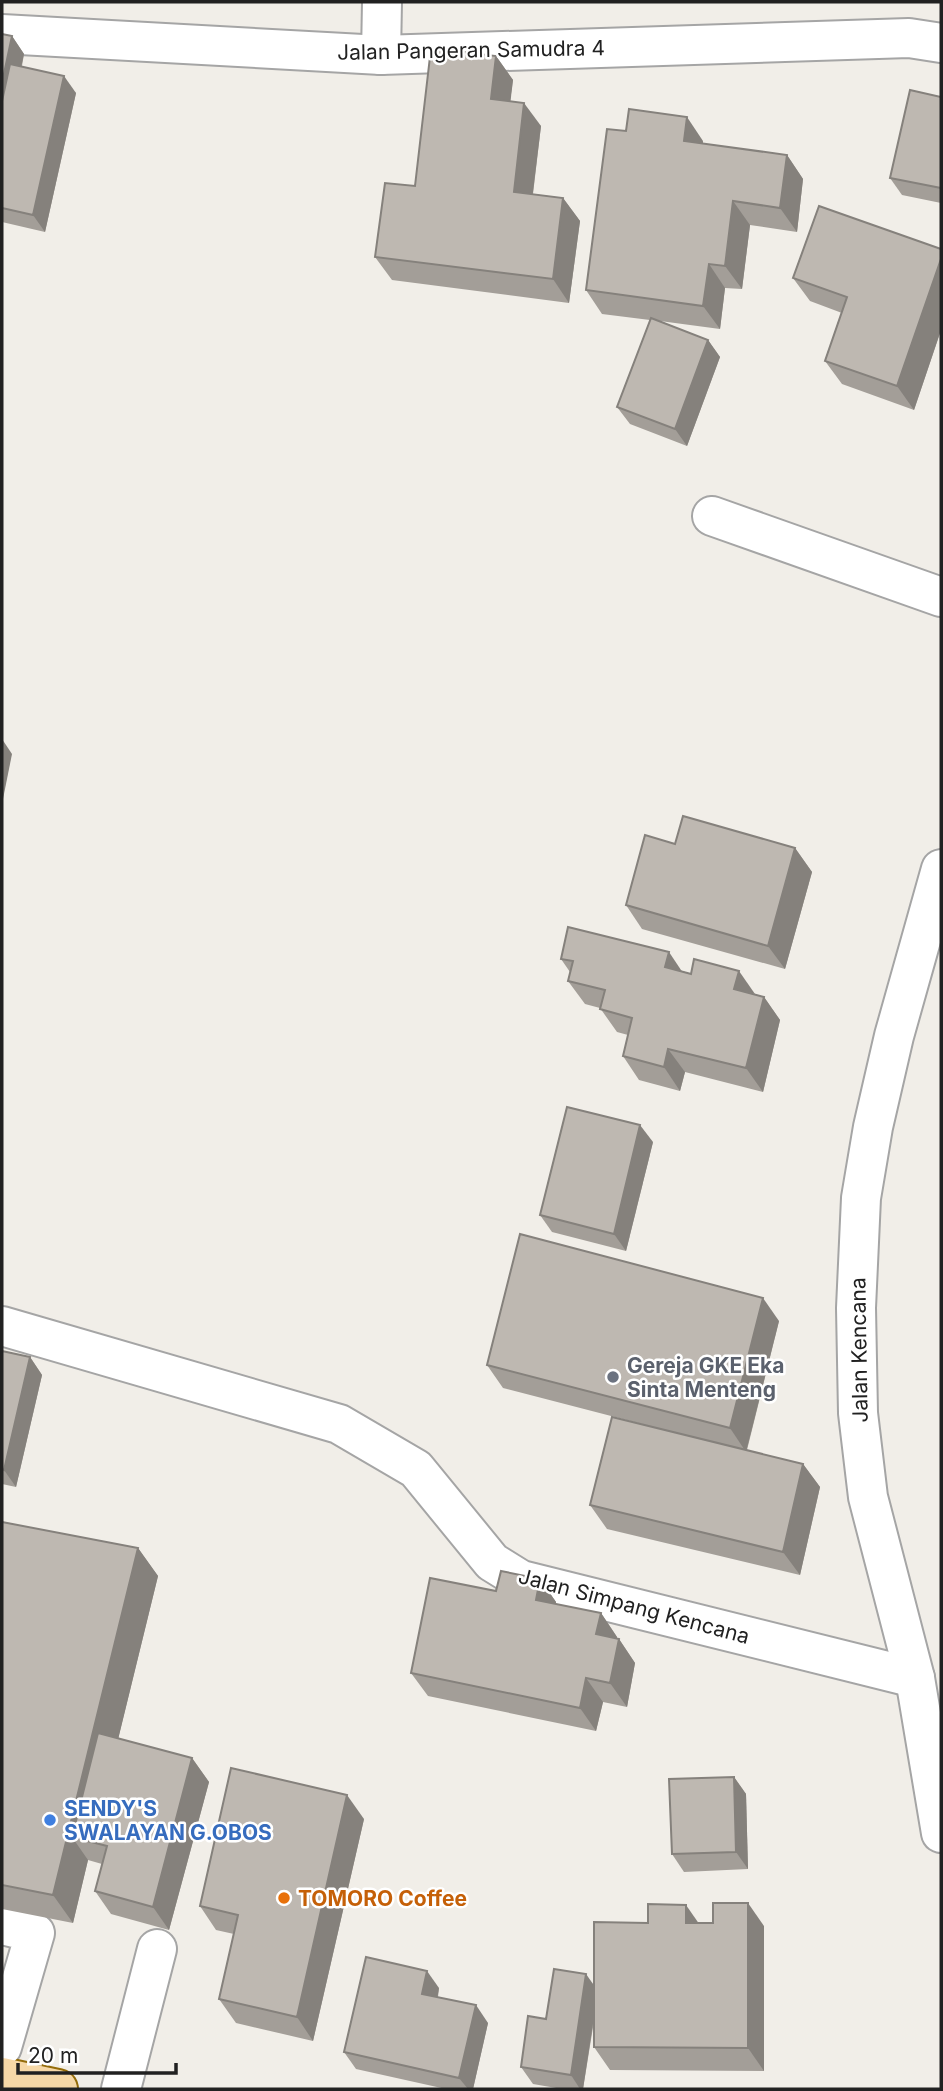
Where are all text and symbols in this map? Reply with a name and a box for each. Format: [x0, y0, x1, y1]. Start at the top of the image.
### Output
street label: Jalan Pangeran Samudra 4 [337, 35, 605, 65]
street label: Jalan Kencana [845, 1277, 873, 1423]
place label: Gereja GKE Eka Sinta Menteng [627, 1353, 784, 1402]
marker: Gereja GKE Eka Sinta Menteng [605, 1369, 621, 1385]
street label: Jalan Simpang Kencana [516, 1563, 752, 1649]
place label: SENDY'S SWALAYAN G.OBOS [64, 1796, 272, 1845]
marker: SENDY'S SWALAYAN G.OBOS [42, 1812, 58, 1828]
place label: TOMORO Coffee [298, 1886, 467, 1911]
marker: TOMORO Coffee [276, 1890, 292, 1906]
scale bar [18, 2032, 175, 2076]
text: 20 m [28, 2043, 78, 2068]

